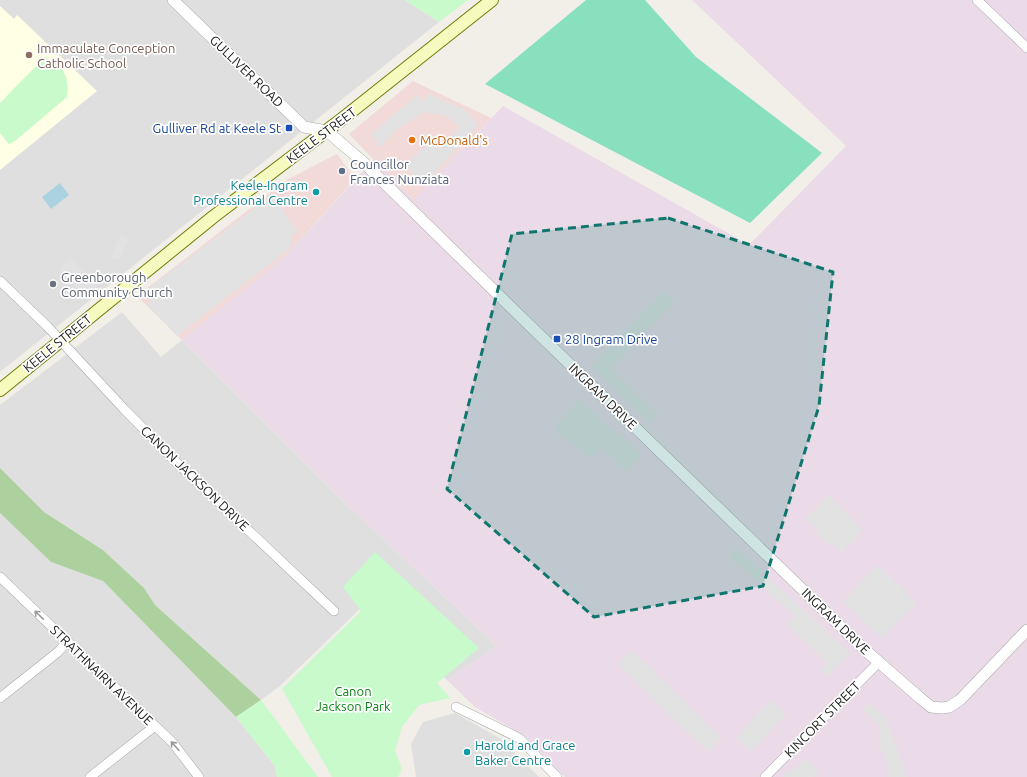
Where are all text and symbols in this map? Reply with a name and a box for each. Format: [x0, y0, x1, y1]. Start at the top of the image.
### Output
street label: GULLIVER ROAD [207, 32, 287, 110]
place label: Immaculate Conception Catholic School [37, 41, 175, 70]
marker: Immaculate Conception Catholic School [24, 50, 34, 60]
street label: KEELE STREET [284, 104, 358, 166]
place label: Gulliver Rd at Keele St [153, 121, 281, 135]
marker: Gulliver Rd at Keele St [284, 123, 294, 133]
place label: McDonald's [420, 133, 488, 147]
marker: McDonald's [407, 135, 417, 145]
place label: Councillor Frances Nunziata [350, 157, 449, 186]
marker: Councillor Frances Nunziata [337, 166, 347, 176]
place label: Keele-Ingram Professional Centre [193, 178, 308, 207]
marker: Keele-Ingram Professional Centre [311, 187, 321, 197]
place label: Greenborough Community Church [61, 270, 173, 299]
marker: Greenborough Community Church [48, 279, 58, 289]
street label: KEELE STREET [20, 311, 94, 375]
place label: 28 Ingram Drive [565, 332, 657, 346]
marker: 28 Ingram Drive [552, 334, 562, 344]
street label: INGRAM DRIVE [566, 360, 640, 432]
street label: CANON JACKSON DRIVE [138, 423, 252, 533]
street label: INGRAM DRIVE [799, 585, 873, 657]
one-way arrow [34, 610, 44, 620]
street label: STRATHNAIRN AVENUE [48, 622, 156, 728]
street label: KINCORT STREET [781, 678, 863, 760]
park label: Canon Jackson Park [315, 684, 391, 713]
place label: Harold and Grace Baker Centre [475, 738, 575, 767]
one-way arrow [171, 741, 180, 751]
marker: Harold and Grace Baker Centre [462, 747, 472, 757]

